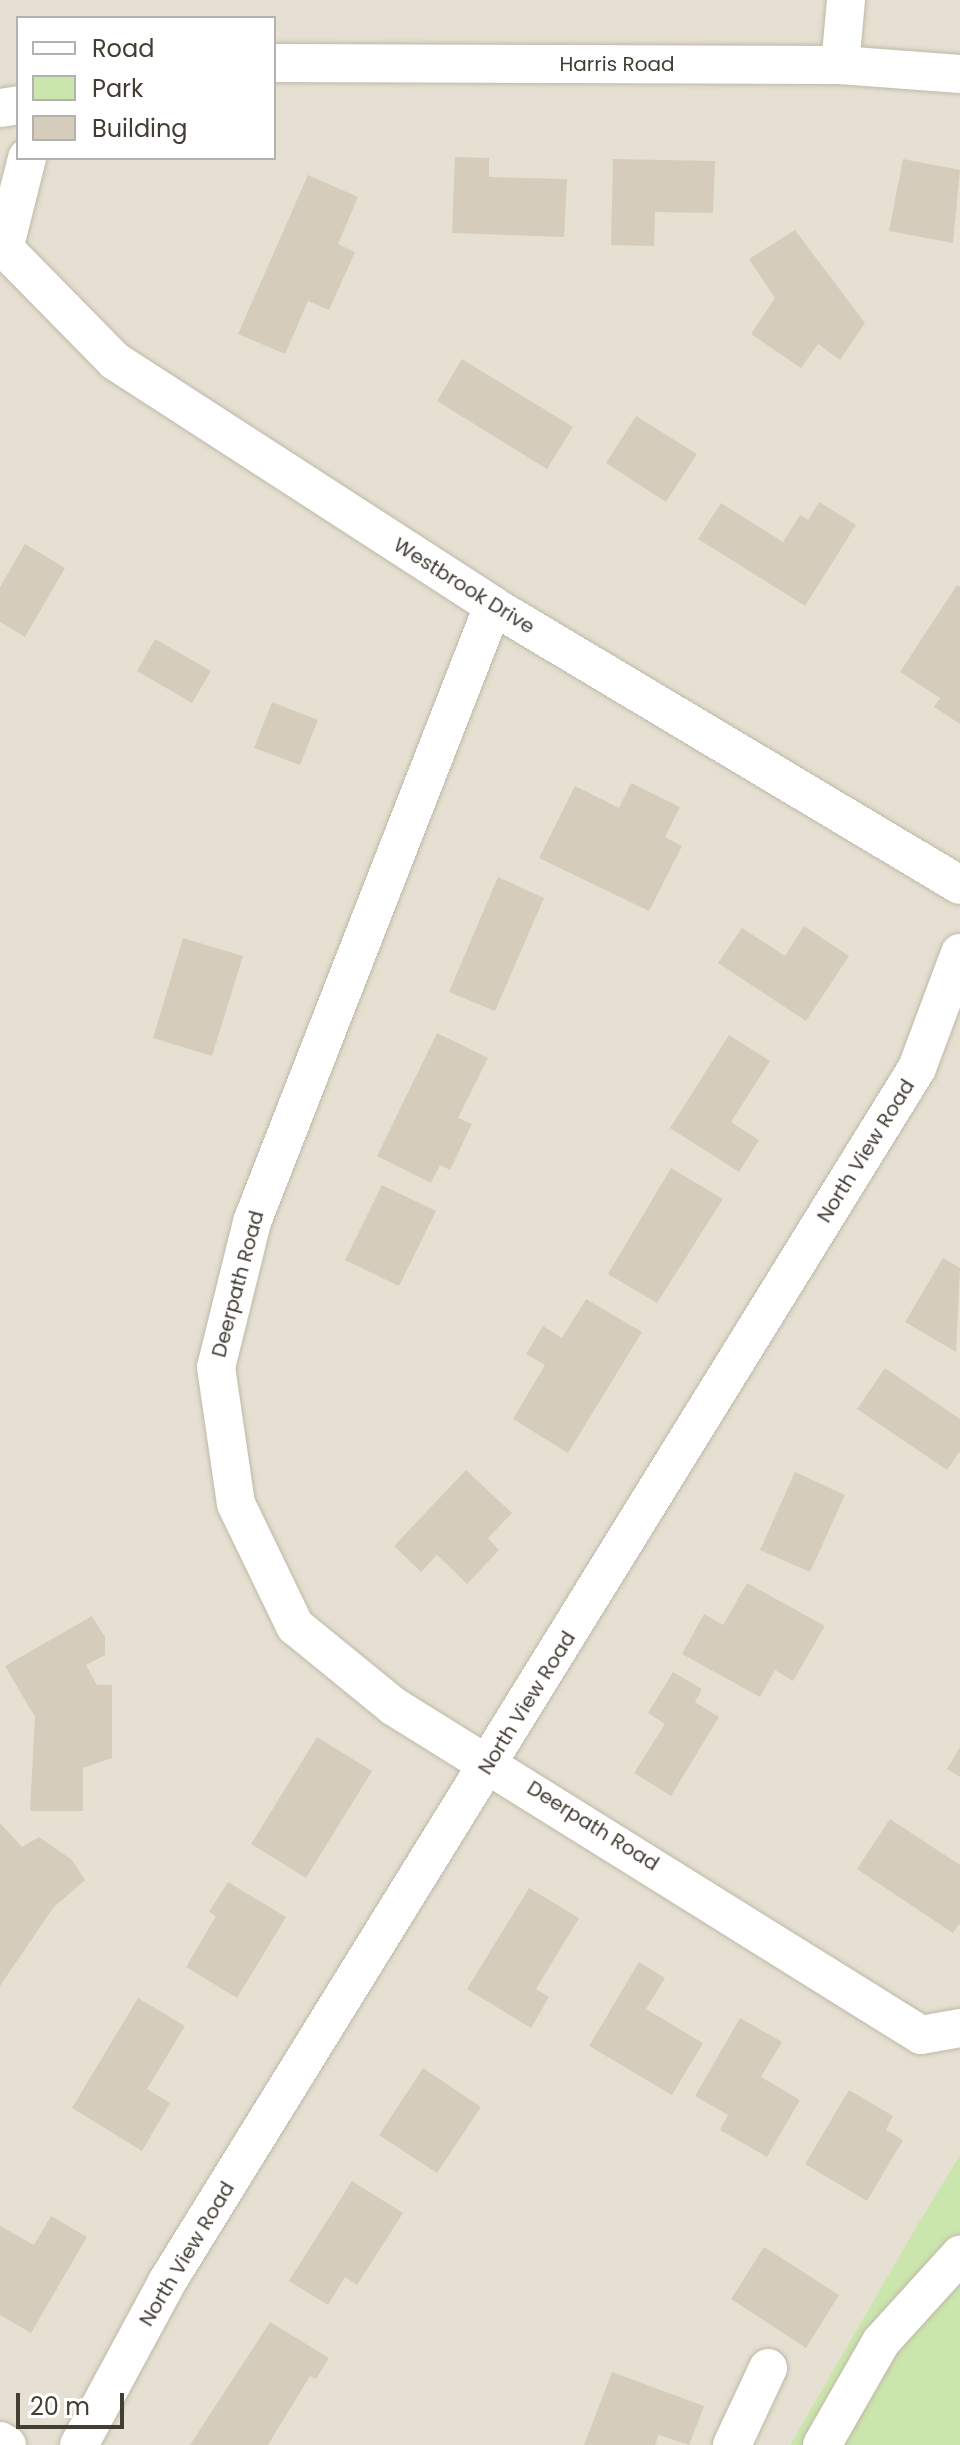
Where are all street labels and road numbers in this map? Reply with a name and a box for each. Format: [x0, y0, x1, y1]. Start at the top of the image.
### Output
street label: Harris Road [560, 52, 674, 76]
street label: Westbrook Drive [389, 533, 539, 639]
street label: North View Road [812, 1075, 920, 1227]
street label: Deerpath Road [207, 1208, 269, 1360]
street label: North View Road [473, 1627, 581, 1779]
street label: Deerpath Road [523, 1776, 663, 1876]
street label: North View Road [134, 2177, 240, 2331]

